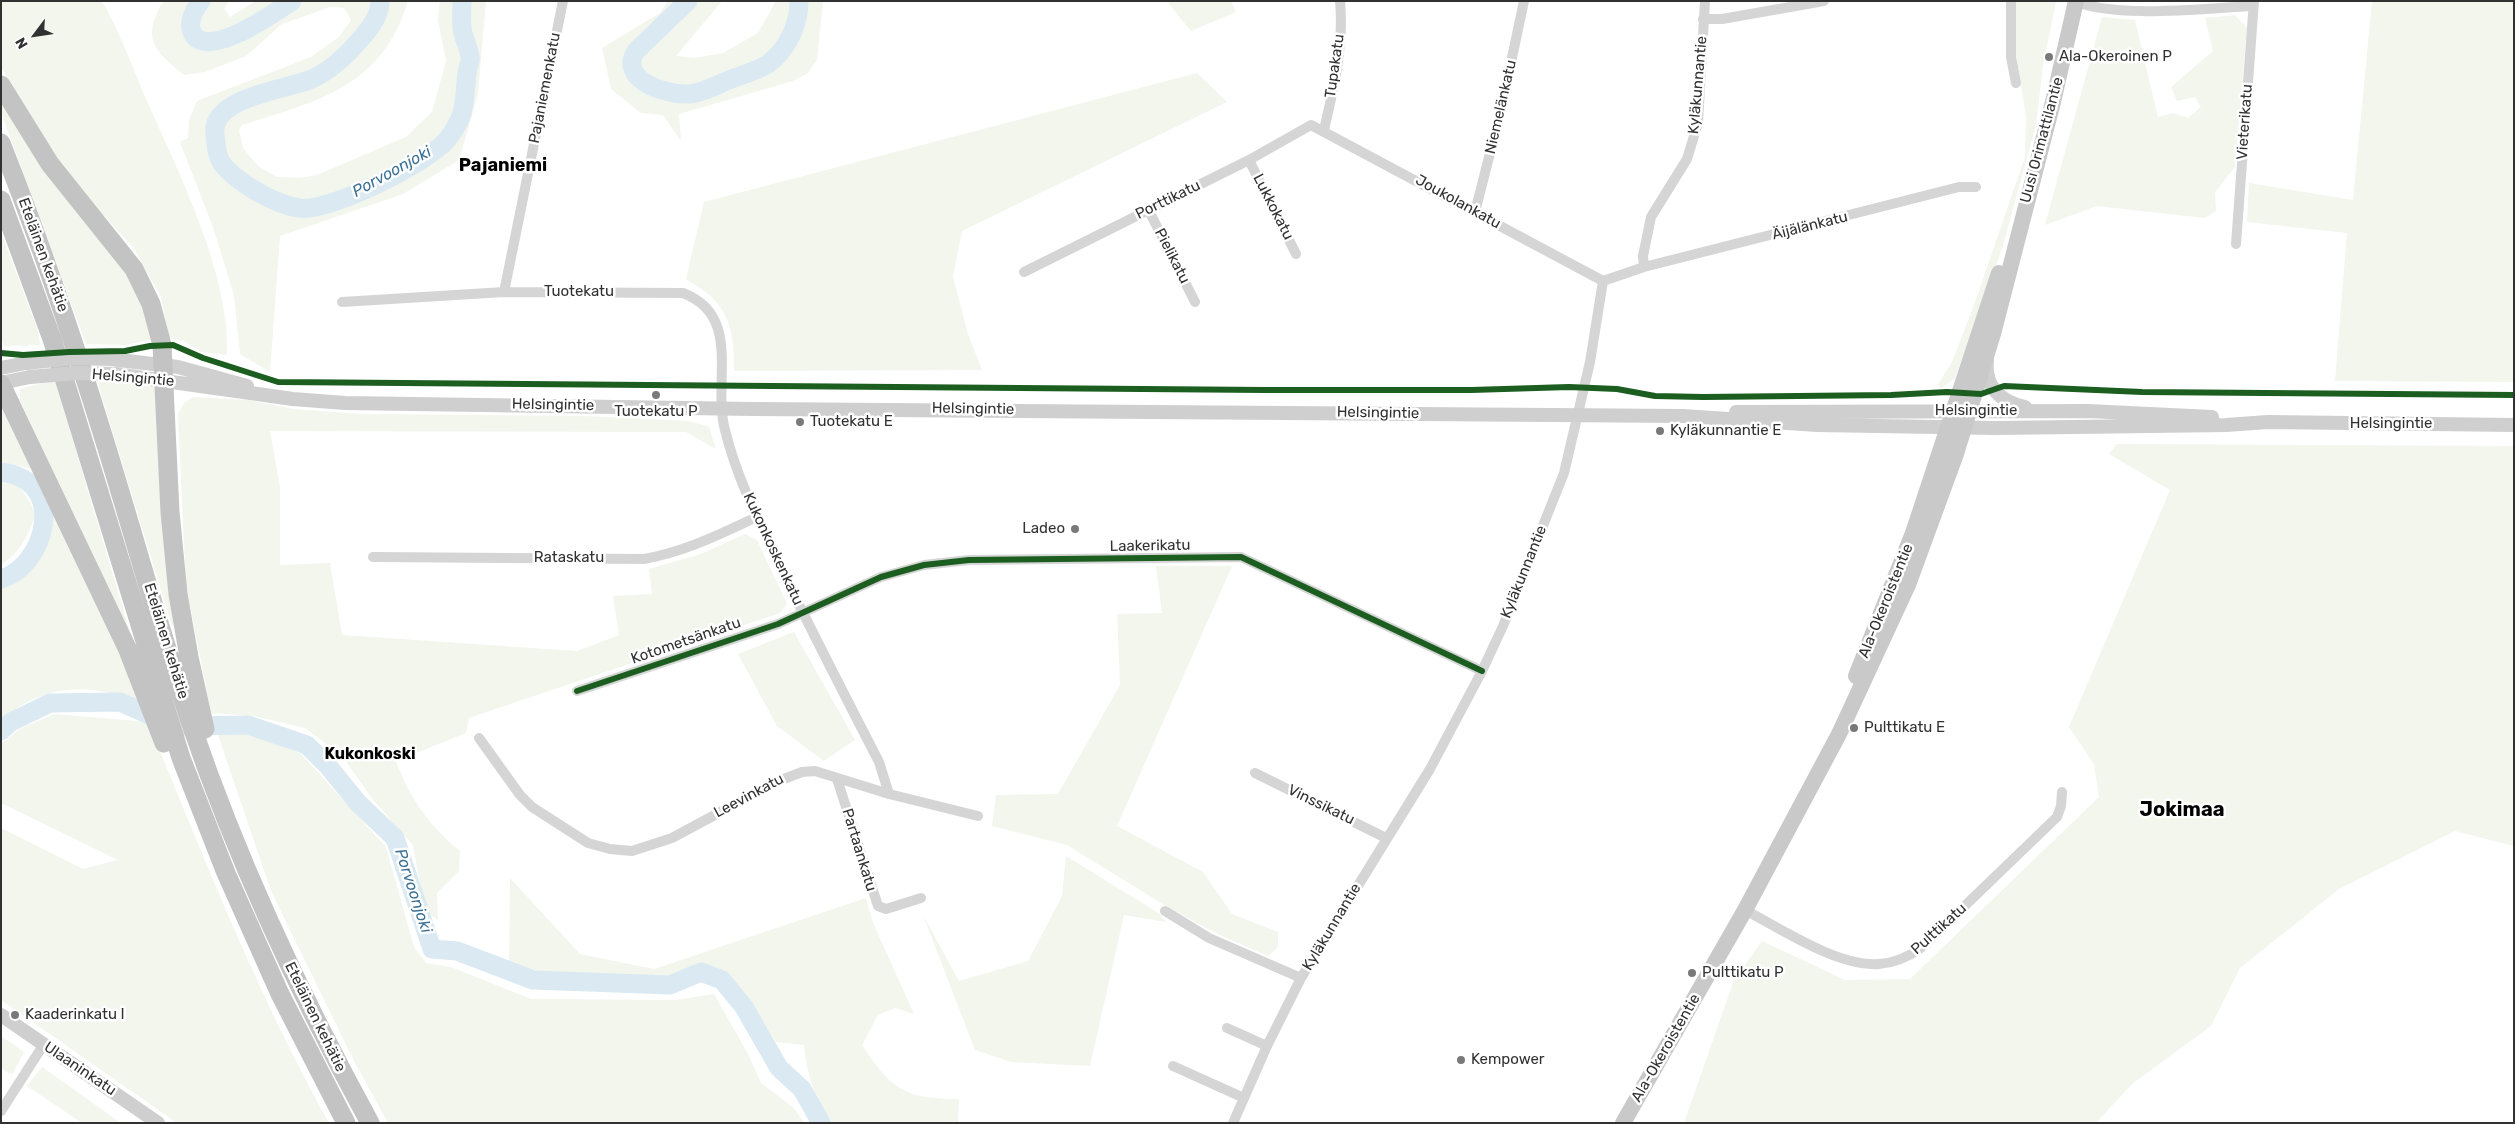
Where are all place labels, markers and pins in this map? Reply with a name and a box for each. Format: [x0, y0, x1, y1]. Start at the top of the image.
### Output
place label: Ala-Okeroinen P [2059, 48, 2172, 66]
marker: Ala-Okeroinen P [2043, 51, 2055, 63]
marker: Tuotekatu P [650, 389, 662, 401]
place label: Tuotekatu P [614, 403, 698, 421]
place label: Tuotekatu E [810, 413, 893, 431]
marker: Tuotekatu E [794, 416, 806, 428]
place label: Kyläkunnantie E [1670, 422, 1781, 440]
marker: Kyläkunnantie E [1654, 425, 1666, 437]
place label: Ladeo [1022, 520, 1065, 538]
marker: Ladeo [1069, 523, 1081, 535]
place label: Pulttikatu E [1864, 719, 1945, 737]
marker: Pulttikatu E [1848, 722, 1860, 734]
place label: Pulttikatu P [1702, 964, 1784, 982]
marker: Pulttikatu P [1686, 967, 1698, 979]
place label: Kaaderinkatu I [25, 1006, 125, 1024]
marker: Kaaderinkatu I [9, 1009, 21, 1021]
place label: Kempower [1471, 1051, 1545, 1069]
marker: Kempower [1455, 1054, 1467, 1066]

